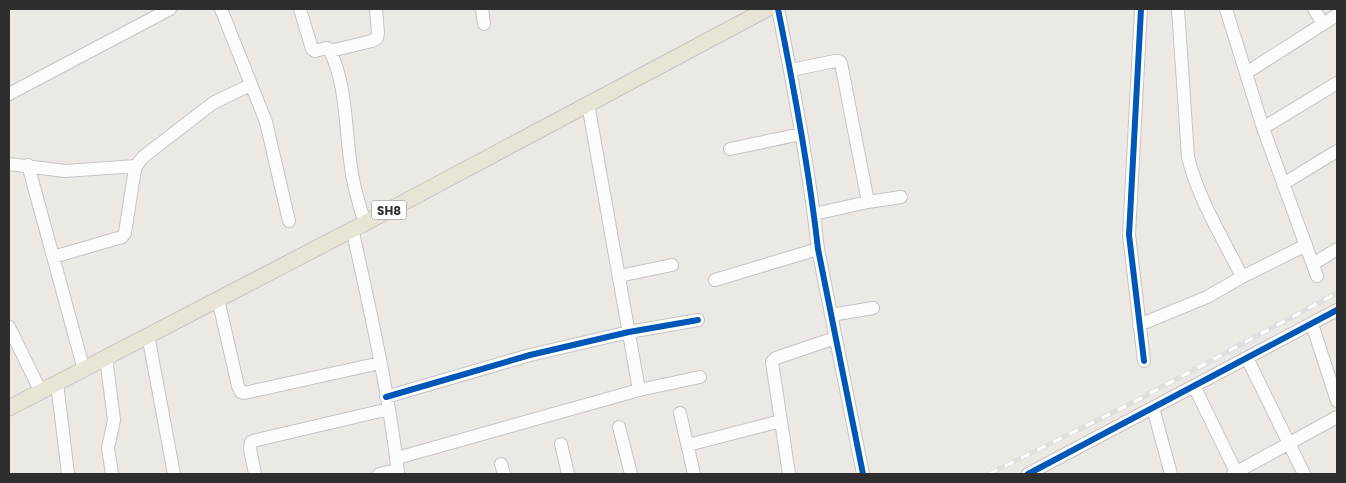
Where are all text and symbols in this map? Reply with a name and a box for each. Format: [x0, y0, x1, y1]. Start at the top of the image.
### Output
road number: SH8 [372, 200, 406, 220]

